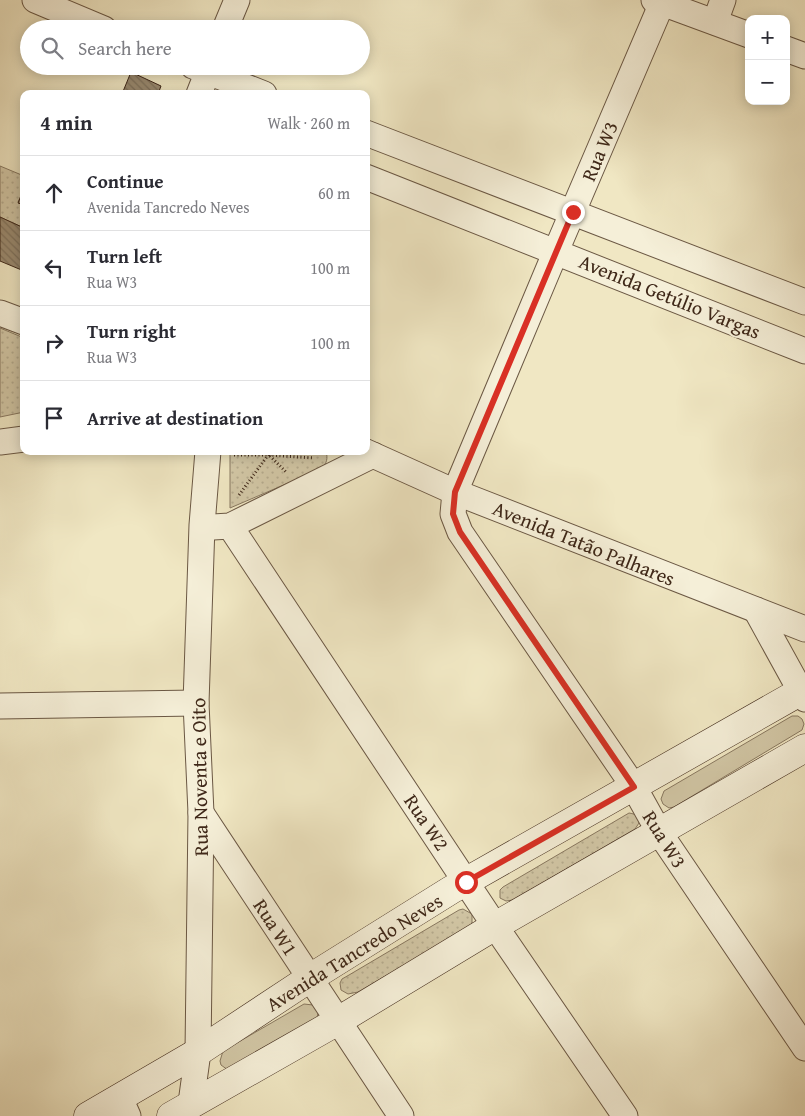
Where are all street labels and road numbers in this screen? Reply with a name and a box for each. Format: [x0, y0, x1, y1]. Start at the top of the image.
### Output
street label: Rua W3 [573, 116, 625, 186]
street label: Avenida Getúlio Vargas [575, 246, 765, 346]
street label: Avenida Tatão Palhares [489, 493, 680, 593]
street label: Rua Noventa e Oito [183, 697, 215, 857]
street label: Rua W2 [397, 788, 457, 856]
street label: Rua W3 [636, 805, 694, 873]
street label: Avenida Tancredo Neves [260, 886, 448, 1018]
street label: Rua W1 [247, 893, 305, 961]

